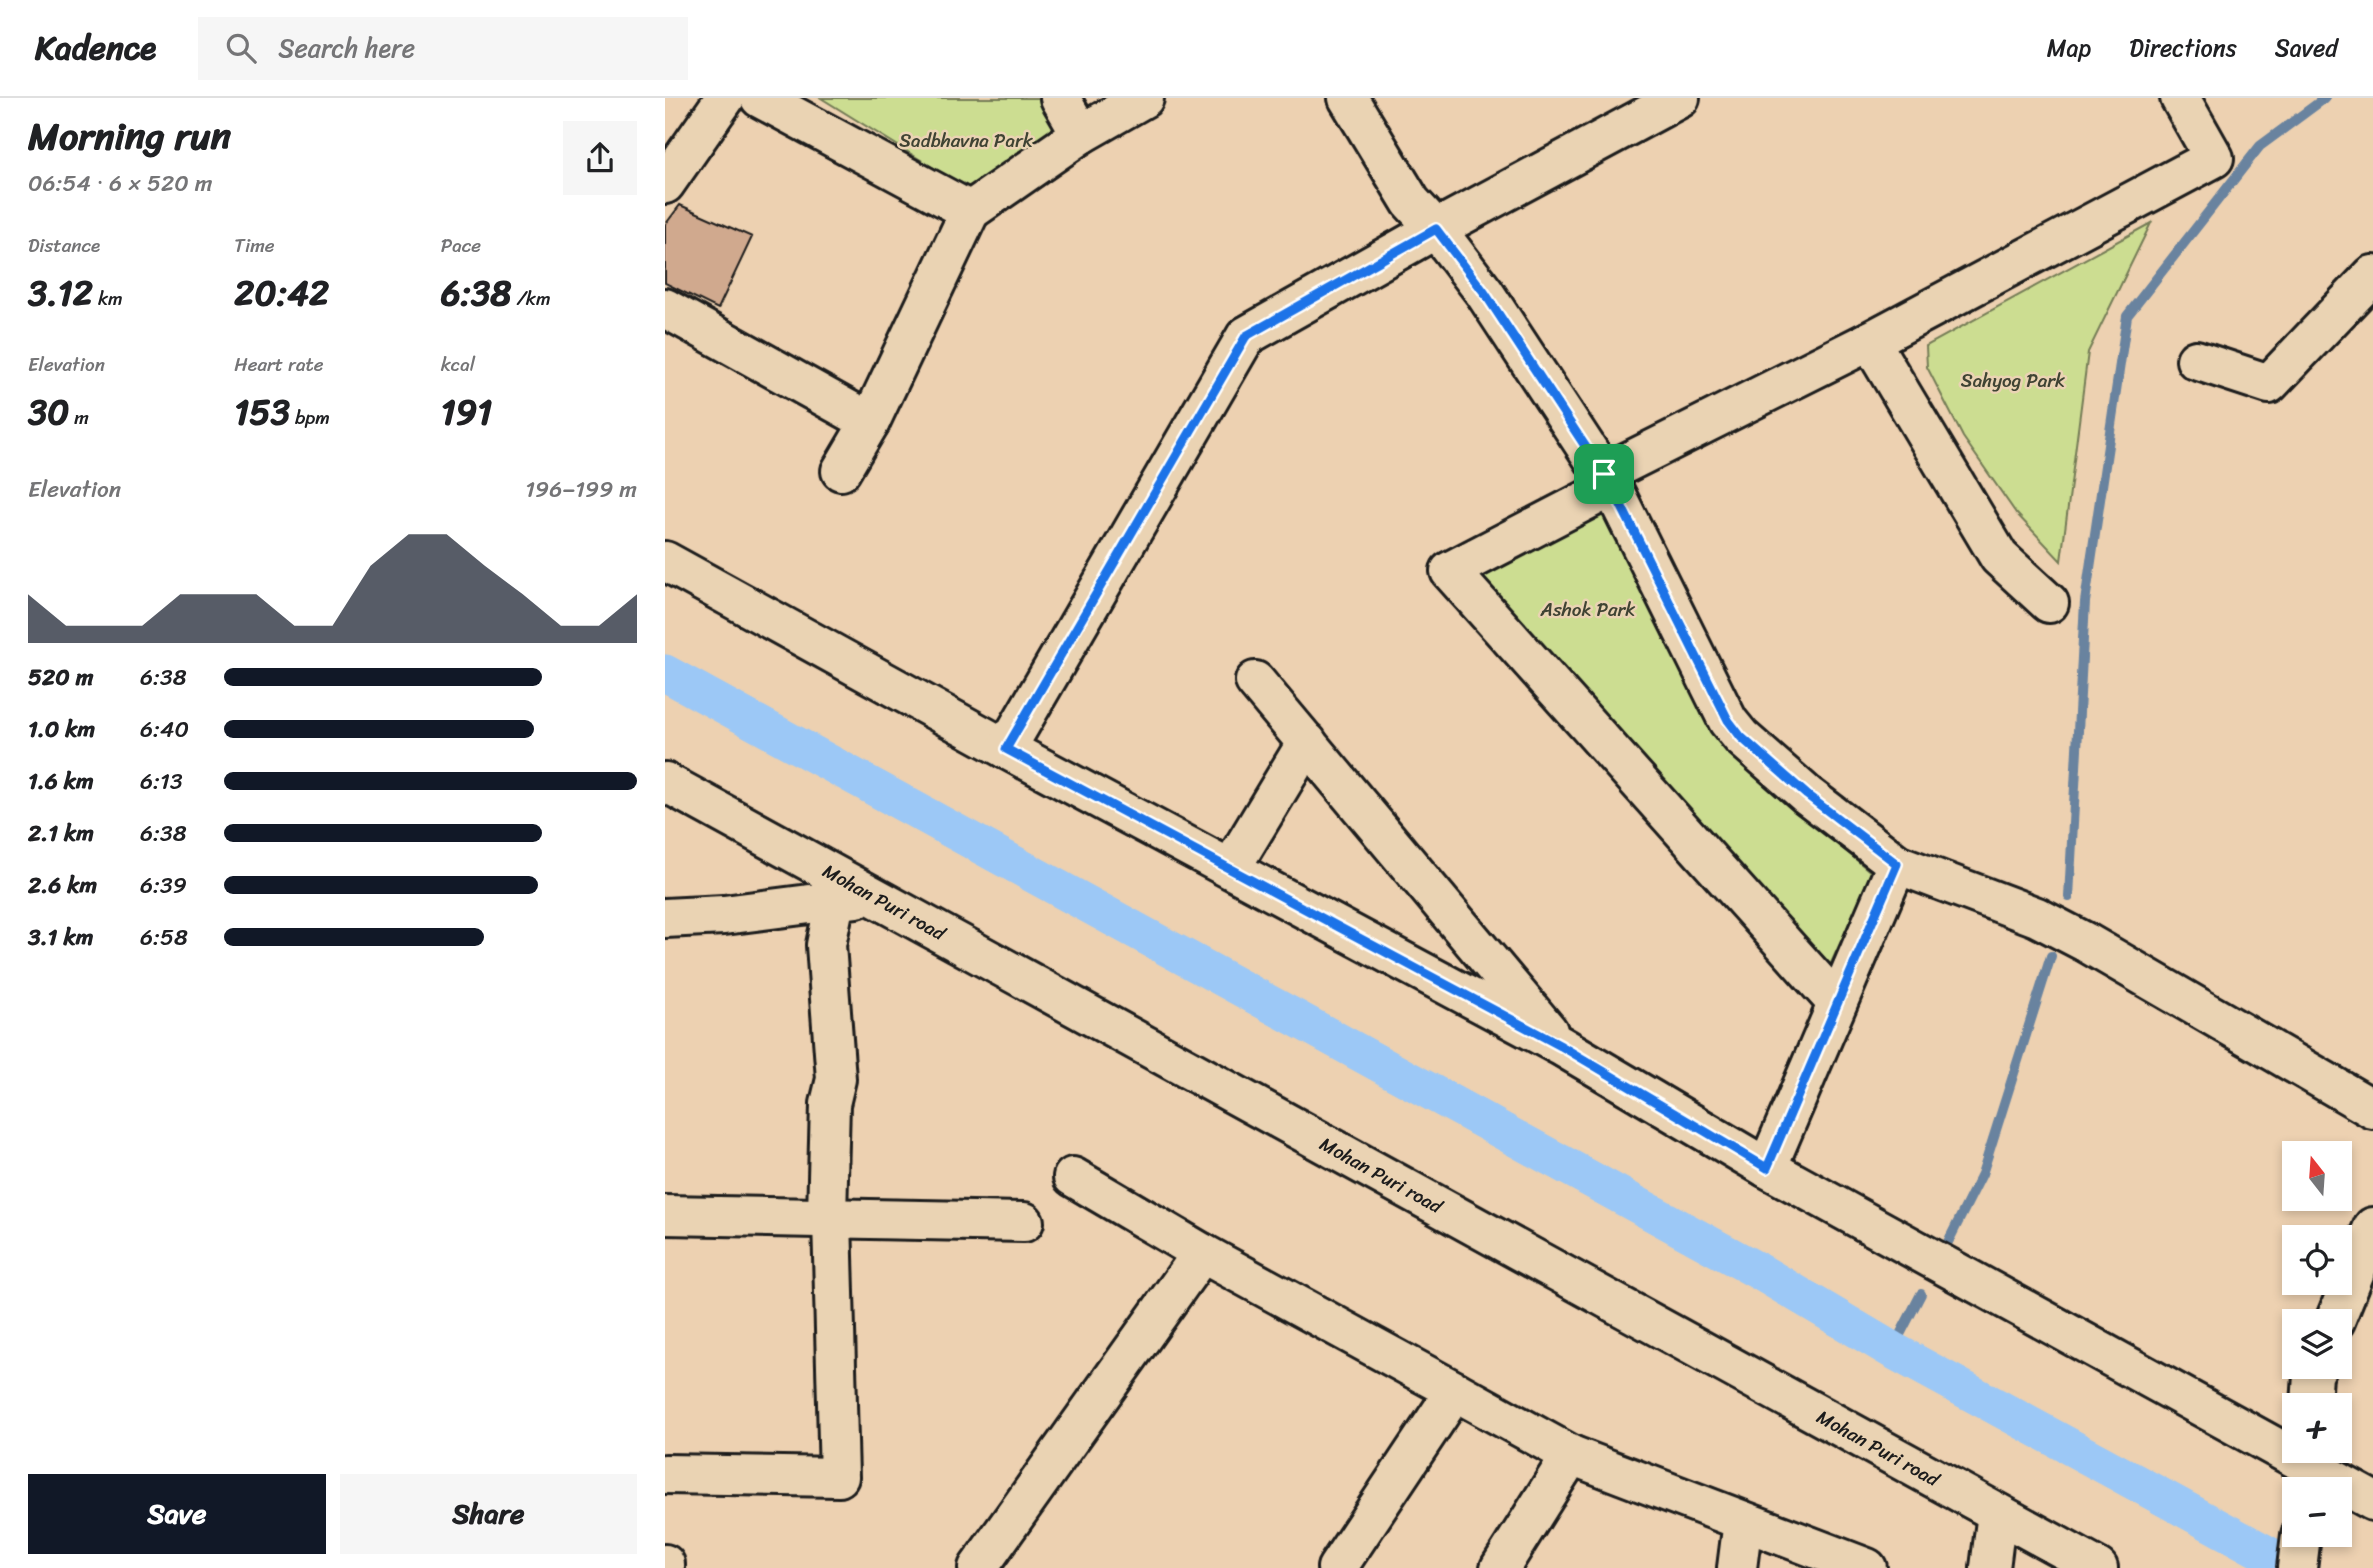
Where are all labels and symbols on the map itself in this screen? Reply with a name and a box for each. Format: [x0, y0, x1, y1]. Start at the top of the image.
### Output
park label: Sadbhavna Park [899, 124, 1034, 157]
park label: Sahyog Park [1961, 364, 2065, 397]
pin [1574, 444, 1634, 504]
park label: Ashok Park [1540, 593, 1635, 626]
street label: Mohan Puri road [816, 855, 952, 950]
street label: Mohan Puri road [1313, 1128, 1449, 1223]
north arrow [2282, 1141, 2352, 1211]
street label: Mohan Puri road [1810, 1401, 1946, 1496]

